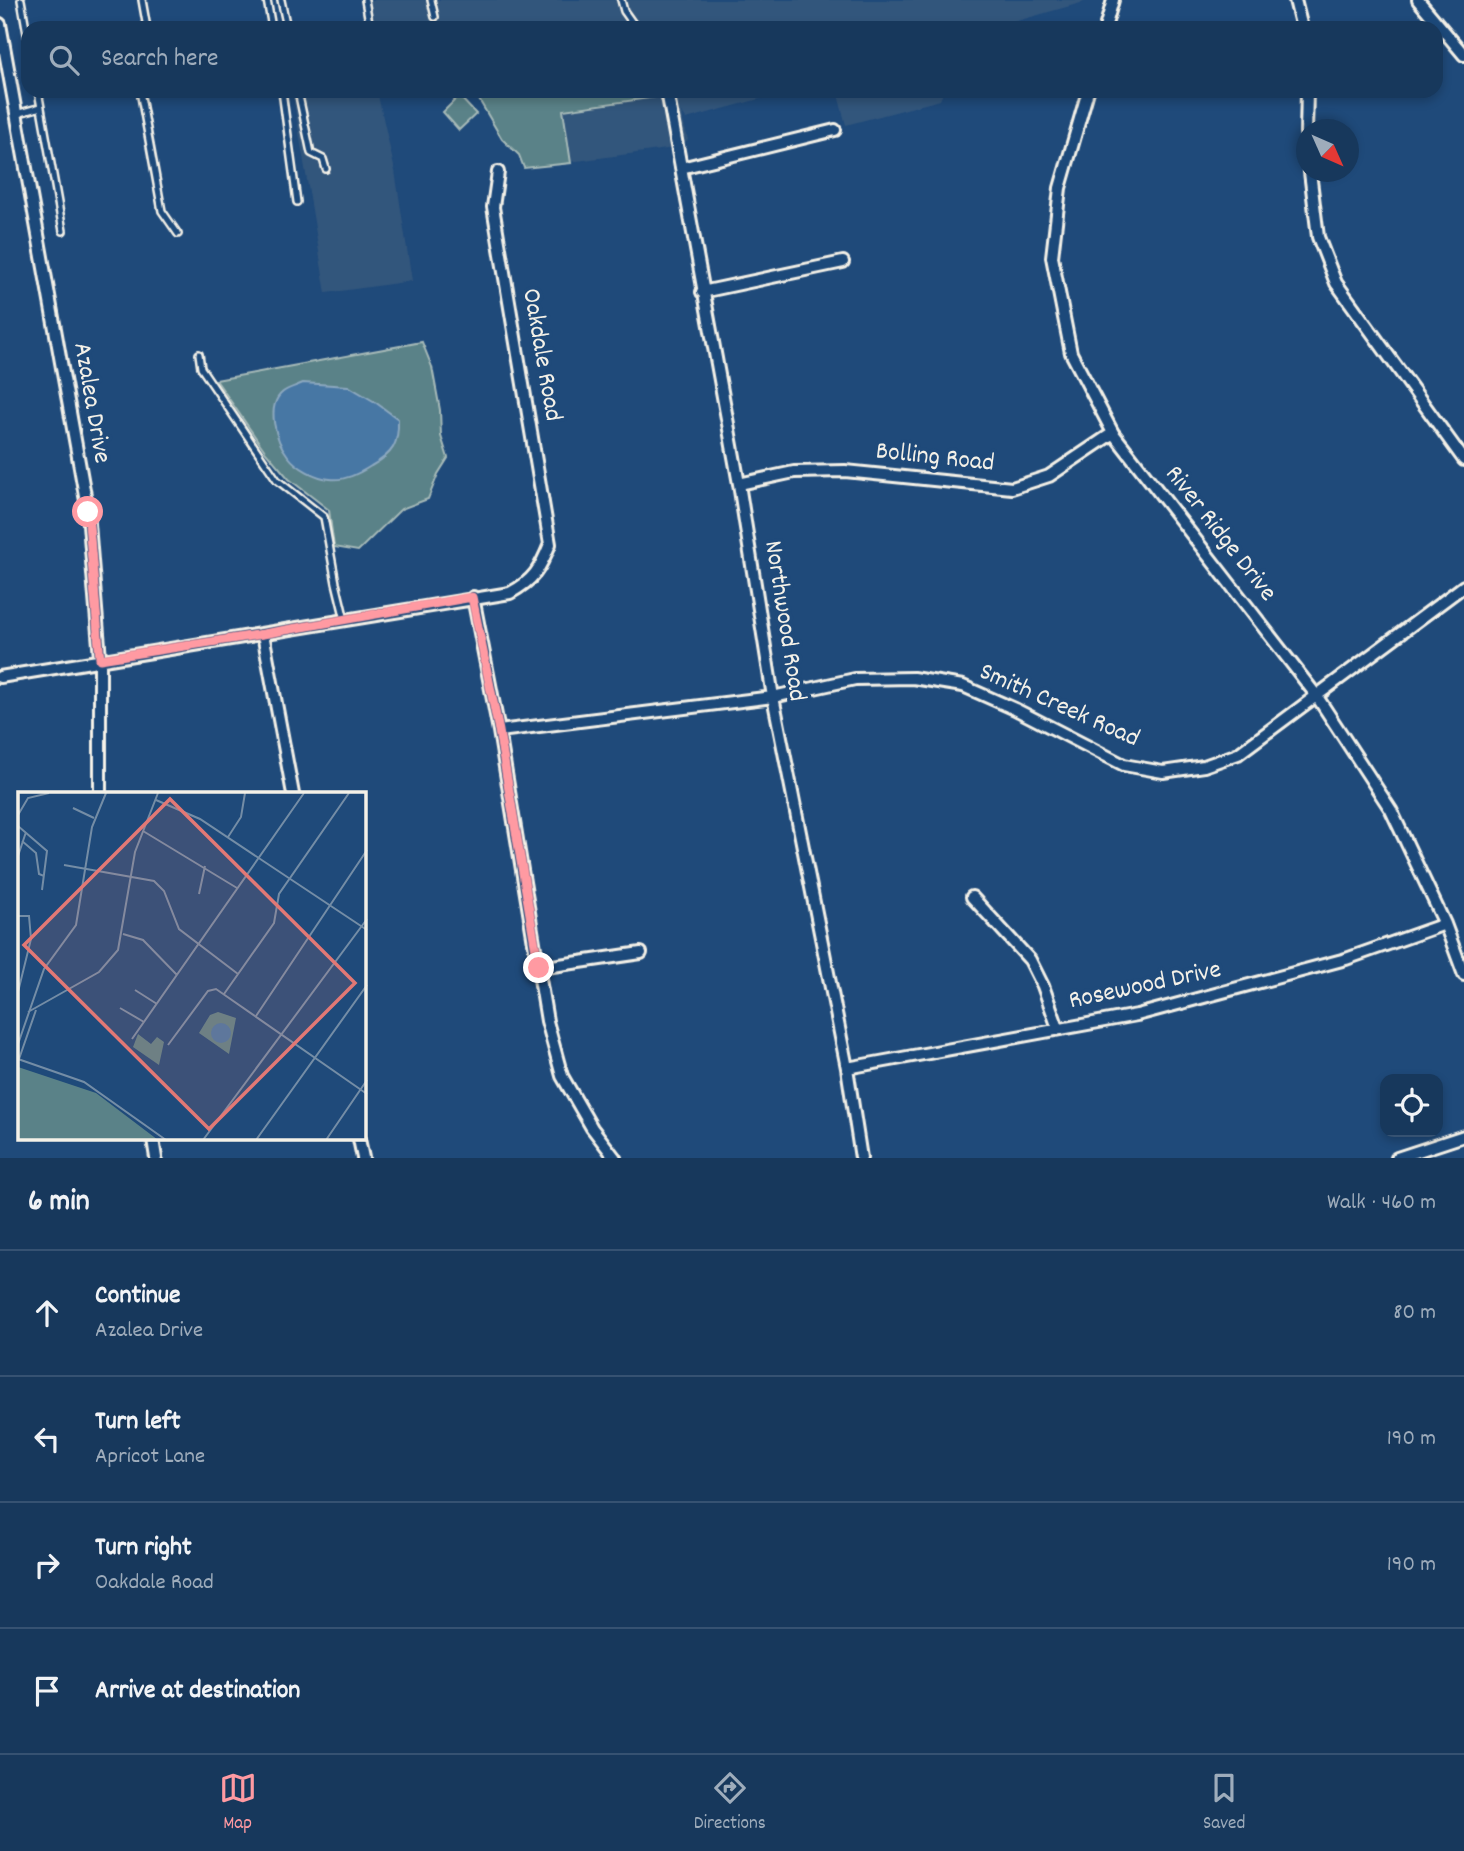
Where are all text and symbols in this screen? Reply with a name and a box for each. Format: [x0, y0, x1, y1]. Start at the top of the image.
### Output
search box [21, 21, 1443, 98]
icon: search [45, 41, 83, 79]
text: Search here [101, 41, 219, 78]
north arrow [1296, 119, 1359, 182]
street label: Oakdale Road [511, 286, 571, 424]
street label: Azalea Drive [62, 340, 120, 466]
street label: Bolling Road [874, 433, 996, 483]
street label: River Ridge Drive [1155, 458, 1285, 610]
route start [72, 496, 103, 527]
street label: Northwood Road [753, 538, 815, 704]
street label: Smith Creek Road [973, 654, 1145, 758]
inset map [18, 792, 366, 1140]
route end [523, 952, 554, 983]
street label: Rosewood Drive [1065, 952, 1225, 1020]
map controls [1380, 1074, 1443, 1137]
button: locate [1380, 1074, 1443, 1137]
text: 6 min [28, 1182, 90, 1225]
text: Walk · 460 m [1327, 1187, 1436, 1220]
text: Continue [95, 1278, 180, 1315]
icon: ahead [28, 1294, 66, 1332]
text: 80 m [1393, 1297, 1436, 1330]
text: Azalea Drive [95, 1315, 203, 1348]
text: Turn left [95, 1404, 181, 1441]
icon: left [28, 1420, 66, 1458]
text: 190 m [1387, 1423, 1436, 1456]
text: Apricot Lane [95, 1441, 205, 1474]
text: Turn right [95, 1530, 192, 1567]
icon: right [28, 1546, 66, 1584]
text: 190 m [1387, 1549, 1436, 1582]
text: Oakdale Road [95, 1567, 214, 1600]
icon: arrive [28, 1672, 66, 1710]
text: Arrive at destination [95, 1673, 300, 1710]
tab: Map [219, 1769, 257, 1838]
tab: Directions [694, 1769, 766, 1838]
tab: Saved [1203, 1769, 1245, 1838]

